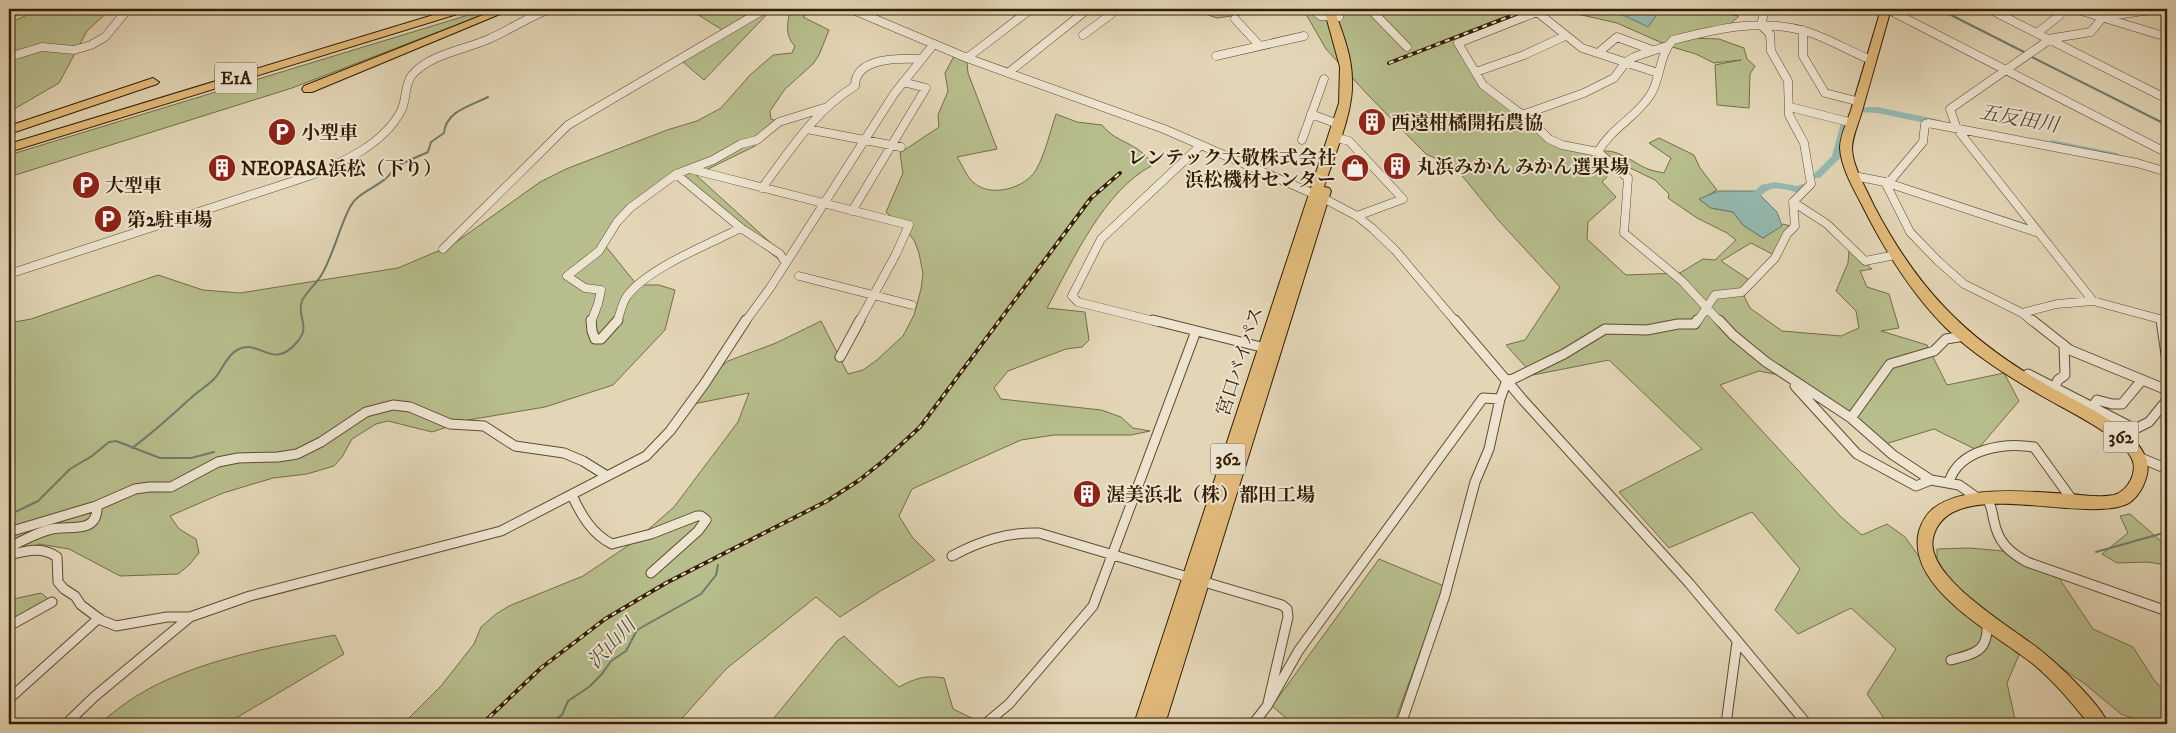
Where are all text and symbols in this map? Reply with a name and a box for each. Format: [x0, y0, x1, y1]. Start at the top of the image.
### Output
road number: E1A [215, 62, 257, 94]
water label: 五反田川 [1977, 100, 2062, 139]
building icon: 西遠柑橘開拓農協 [1357, 107, 1387, 137]
place label: 西遠柑橘開拓農協 [1391, 112, 1543, 135]
parking icon: 小型車 [267, 117, 297, 147]
place label: 小型車 [301, 122, 358, 145]
place label: レンテック大敬株式会社 浜松機材センター [1127, 147, 1336, 192]
building icon: 丸浜みかん みかん選果場 [1382, 151, 1412, 181]
building icon: NEOPASA浜松（下り） [207, 153, 237, 183]
shop icon: レンテック大敬株式会社 浜松機材センター [1340, 153, 1370, 183]
place label: 丸浜みかん みかん選果場 [1416, 156, 1629, 179]
place label: NEOPASA浜松（下り） [241, 158, 442, 181]
parking icon: 大型車 [71, 170, 101, 200]
place label: 大型車 [105, 175, 162, 198]
parking icon: 第2駐車場 [93, 204, 123, 234]
place label: 第2駐車場 [127, 209, 212, 232]
street label: 宮口バイパス [1212, 304, 1269, 419]
road number: 362 [2104, 422, 2138, 452]
road number: 362 [1210, 444, 1246, 474]
building icon: 渥美浜北（株）都田工場 [1072, 479, 1102, 509]
place label: 渥美浜北（株）都田工場 [1106, 484, 1315, 507]
water label: 沢山川 [582, 612, 643, 674]

